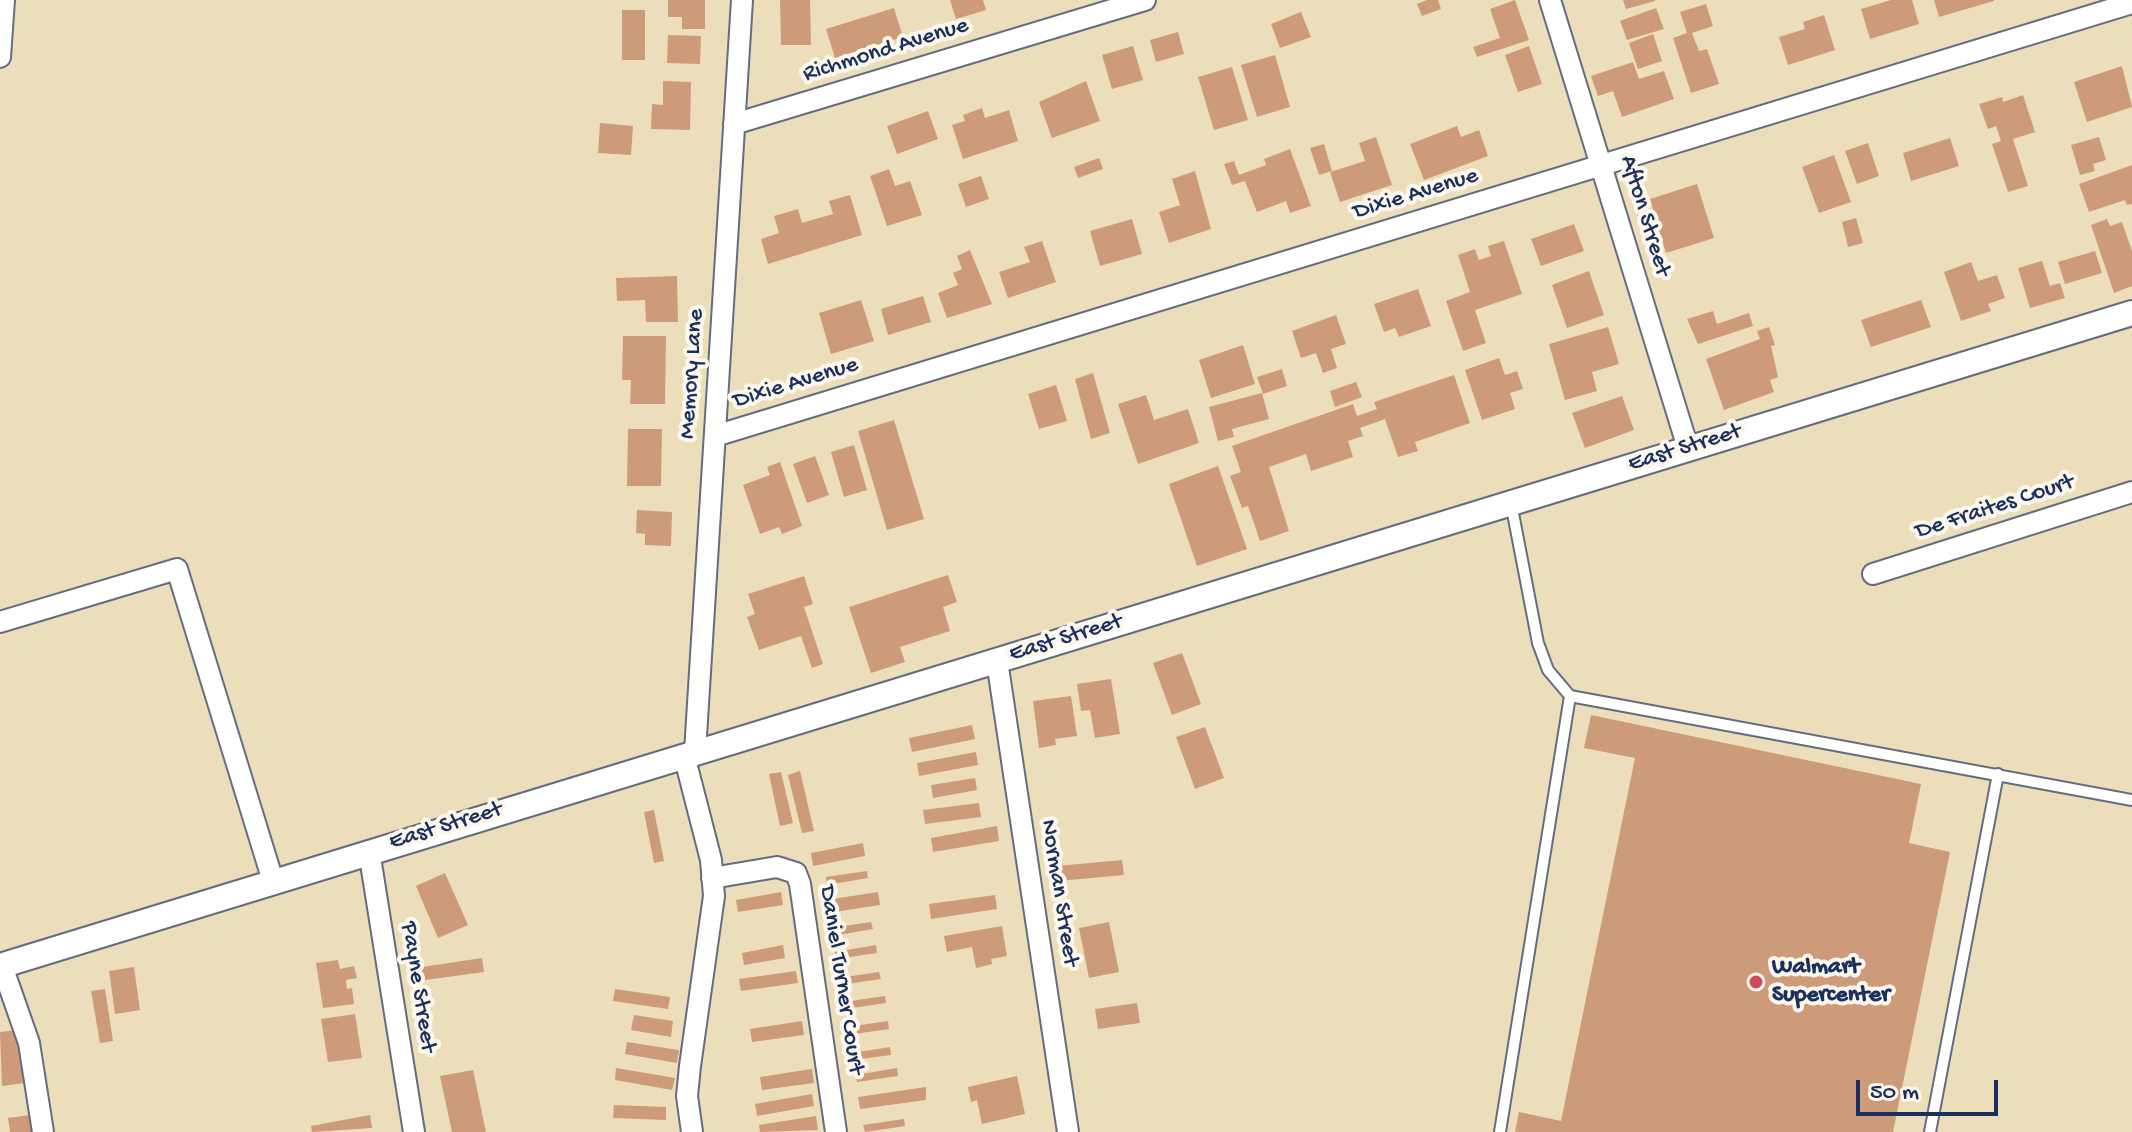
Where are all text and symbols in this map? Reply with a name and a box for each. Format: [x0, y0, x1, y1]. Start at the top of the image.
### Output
street label: Richmond Avenue [800, 12, 972, 90]
street label: Afton Street [1612, 152, 1676, 280]
street label: Dixie Avenue [1350, 162, 1482, 228]
street label: Memory Lane [674, 308, 712, 440]
street label: Dixie Avenue [730, 351, 862, 417]
street label: East Street [1625, 418, 1745, 480]
street label: De Fraites Court [1912, 469, 2078, 547]
street label: East Street [1006, 608, 1126, 670]
street label: East Street [386, 796, 506, 858]
street label: Norman Street [1032, 818, 1084, 968]
street label: Daniel Turner Court [811, 883, 869, 1077]
street label: Payne Street [392, 920, 442, 1054]
place label: Walmart Supercenter [1772, 954, 1890, 1010]
marker: Walmart Supercenter [1747, 973, 1765, 991]
scale bar [1860, 1064, 2002, 1114]
text: 50 m [1870, 1079, 1919, 1108]

